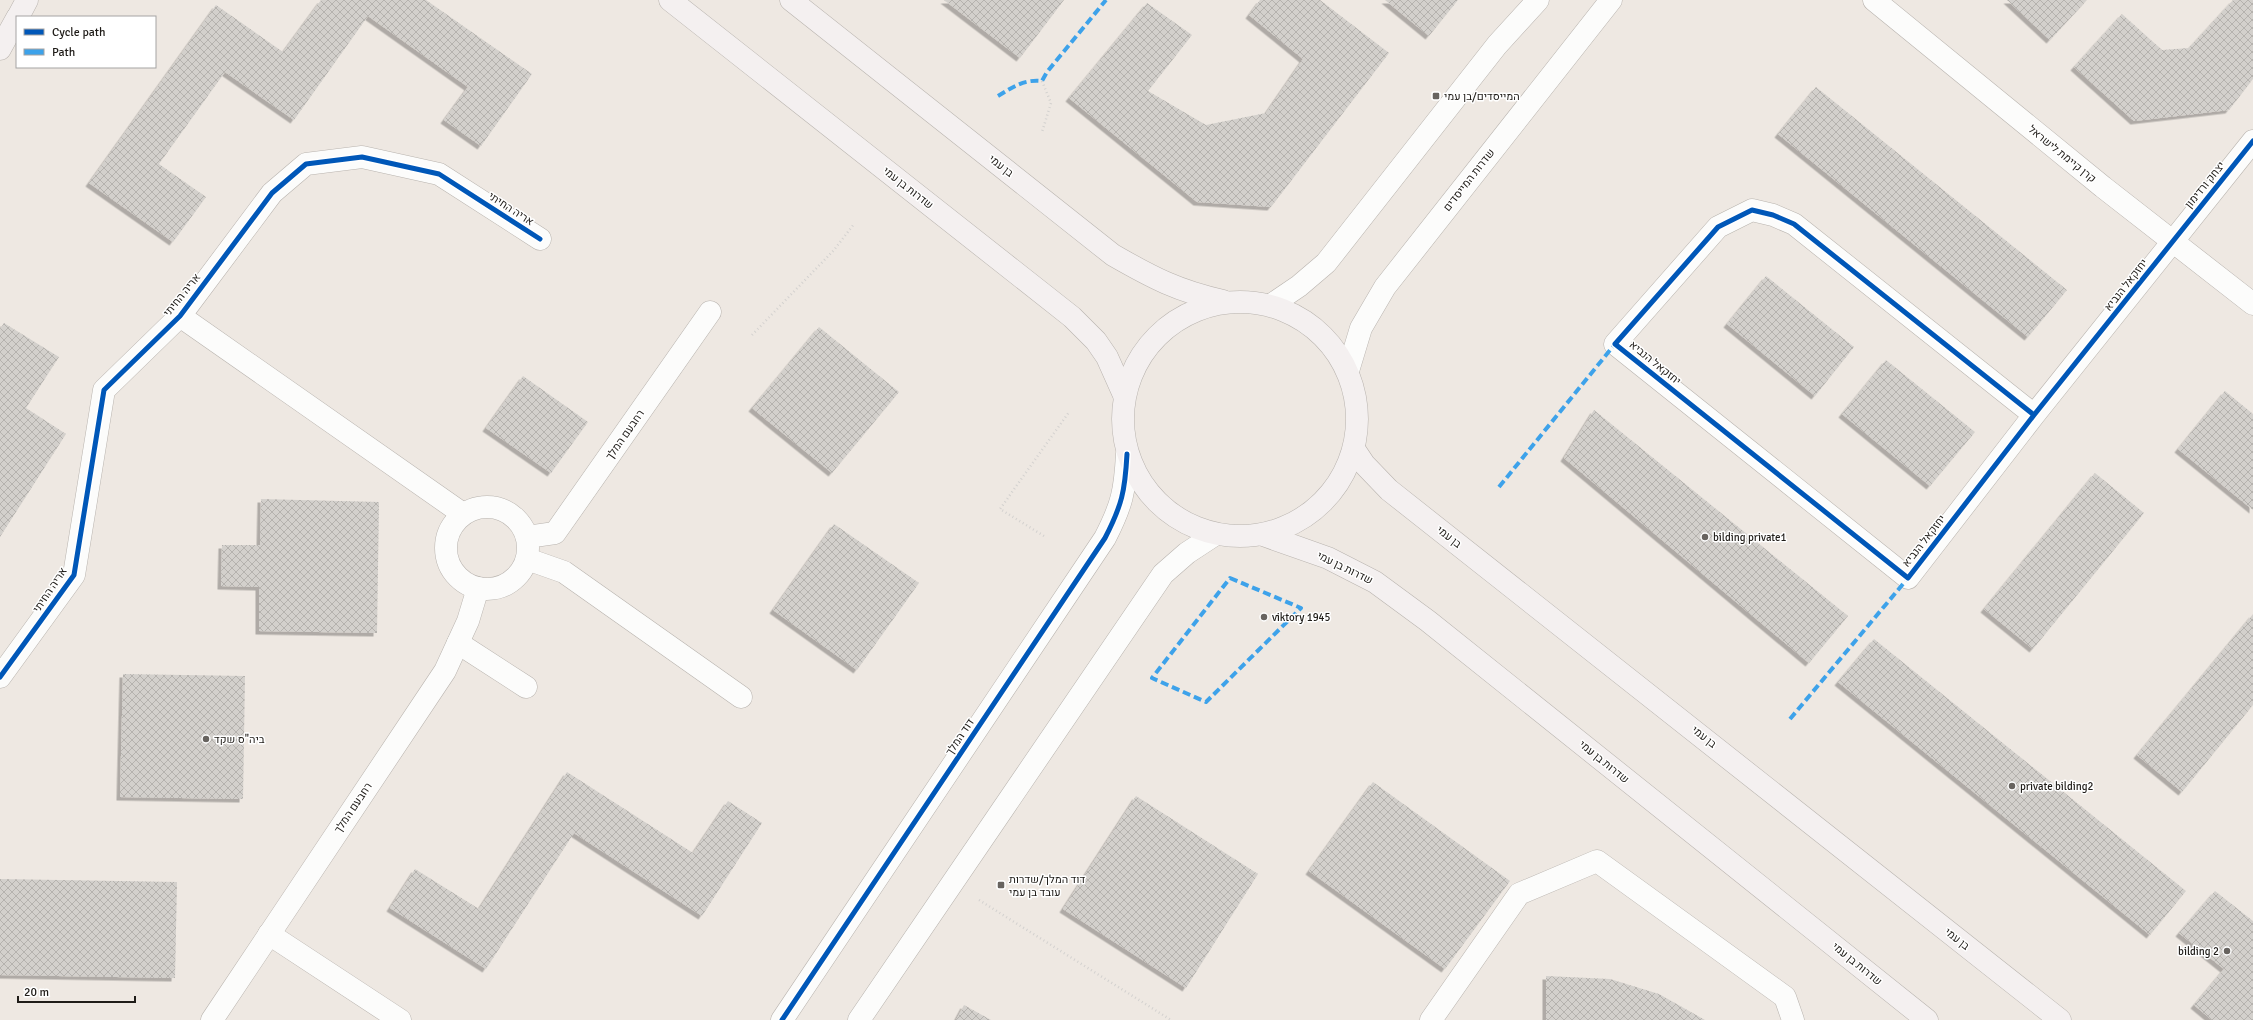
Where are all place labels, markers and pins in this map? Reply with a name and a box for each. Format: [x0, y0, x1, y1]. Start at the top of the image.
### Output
place label: המייסדים/בן עמי [1444, 90, 1520, 103]
marker: המייסדים/בן עמי [1431, 91, 1441, 101]
place label: bilding private1 [1713, 531, 1787, 544]
marker: bilding private1 [1700, 532, 1710, 542]
place label: viktory 1945 [1272, 611, 1331, 624]
marker: viktory 1945 [1259, 612, 1269, 622]
place label: ביה"ס שקד [214, 733, 265, 746]
marker: ביה"ס שקד [201, 734, 211, 744]
place label: private bilding2 [2020, 780, 2094, 793]
marker: private bilding2 [2007, 781, 2017, 791]
place label: דוד המלך/שדרות עובד בן עמי [1009, 873, 1086, 899]
marker: דוד המלך/שדרות עובד בן עמי [996, 880, 1006, 890]
place label: bilding 2 [2178, 945, 2219, 958]
marker: bilding 2 [2222, 946, 2232, 956]

